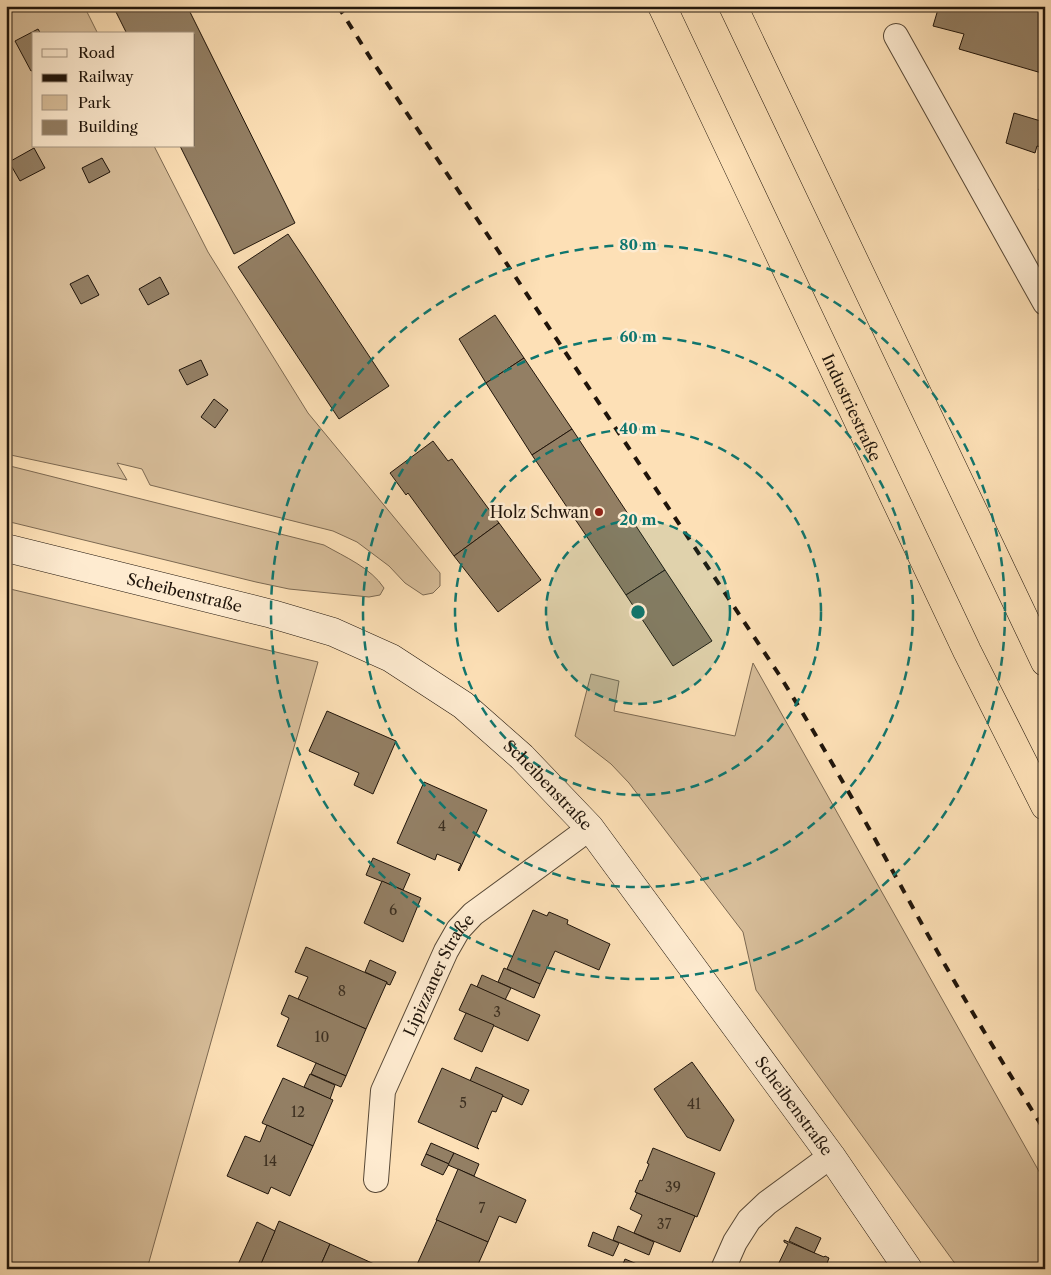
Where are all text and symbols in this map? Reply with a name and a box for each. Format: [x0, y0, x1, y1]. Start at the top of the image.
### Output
legend [32, 32, 195, 148]
text: Road [78, 43, 115, 62]
text: Railway [78, 67, 134, 86]
text: Park [78, 93, 112, 112]
text: Building [78, 117, 138, 136]
text: 80 m [619, 235, 657, 254]
text: 60 m [619, 327, 657, 346]
street label: Industriestraße [818, 350, 886, 464]
text: 40 m [619, 419, 657, 438]
place label: Holz Schwan [490, 502, 589, 522]
marker: Holz Schwan [593, 506, 605, 518]
text: 20 m [619, 510, 657, 529]
street label: Scheibenstraße [125, 568, 244, 616]
centre of rings [629, 603, 647, 621]
street label: Scheibenstraße [500, 736, 597, 834]
house number: 4 [438, 817, 446, 835]
house number: 6 [389, 901, 397, 919]
street label: Lipizzaner Straße [399, 910, 478, 1039]
house number: 8 [338, 982, 346, 1000]
house number: 3 [493, 1003, 501, 1021]
house number: 10 [315, 1028, 329, 1046]
street label: Scheibenstraße [751, 1052, 837, 1159]
house number: 5 [459, 1094, 467, 1112]
house number: 41 [687, 1095, 701, 1113]
house number: 12 [291, 1103, 305, 1121]
house number: 14 [263, 1152, 277, 1170]
house number: 39 [665, 1178, 681, 1196]
house number: 7 [479, 1199, 486, 1217]
house number: 37 [657, 1215, 671, 1233]

